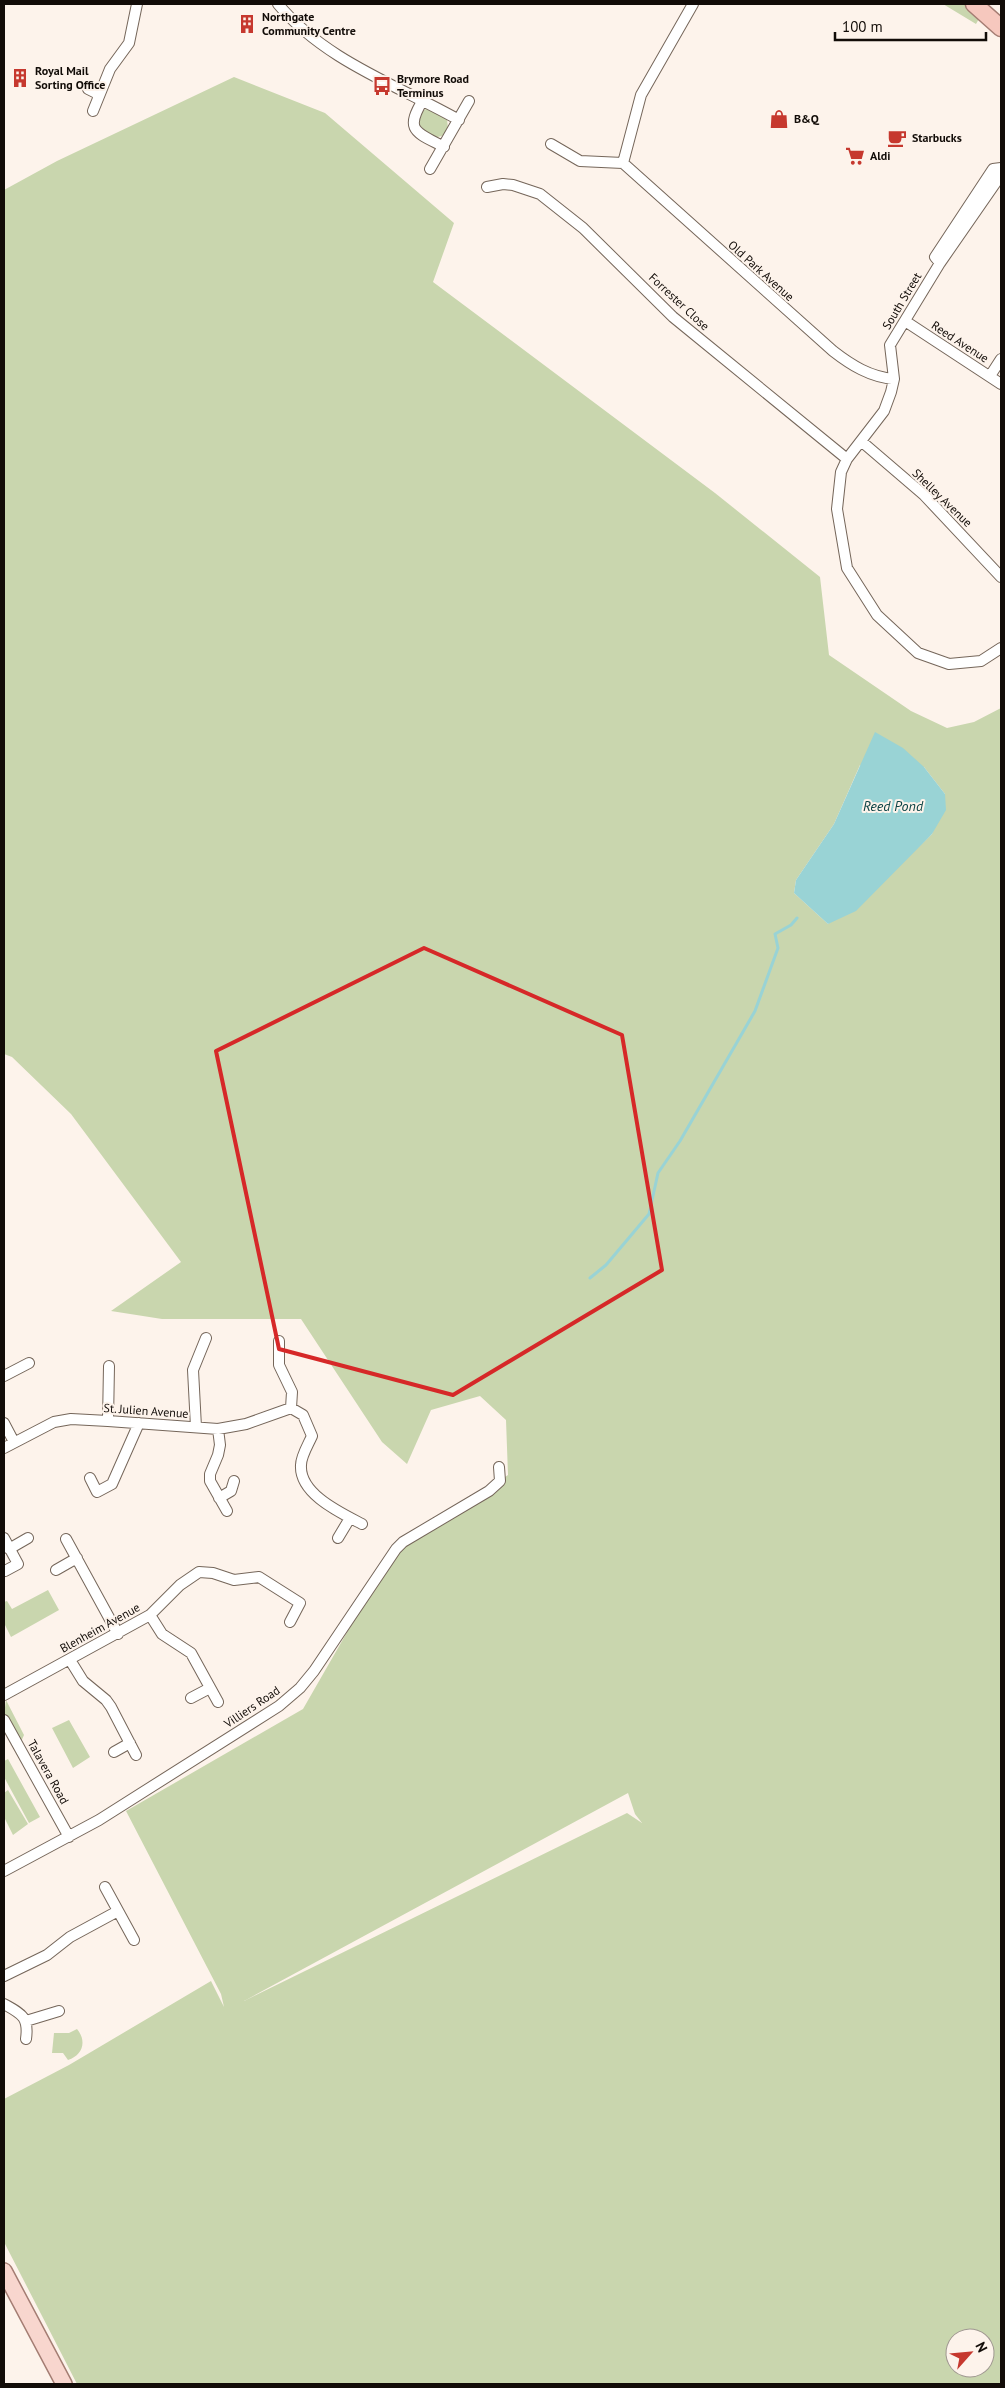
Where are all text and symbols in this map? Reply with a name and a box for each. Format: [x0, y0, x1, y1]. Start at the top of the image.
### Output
place label: Northgate Community Centre [262, 9, 356, 38]
scale bar [835, 10, 986, 42]
building icon: Northgate Community Centre [236, 13, 258, 35]
text: 100 m [842, 17, 883, 36]
place label: Royal Mail Sorting Office [35, 63, 105, 92]
building icon: Royal Mail Sorting Office [9, 67, 31, 89]
place label: Brymore Road Terminus [397, 71, 469, 100]
bus stop icon: Brymore Road Terminus [371, 75, 393, 97]
shop icon: B&Q [768, 108, 790, 130]
place label: B&Q [794, 111, 820, 126]
cafe icon: Starbucks [886, 127, 908, 149]
place label: Starbucks [912, 130, 962, 145]
supermarket icon: Aldi [844, 145, 866, 167]
place label: Aldi [870, 148, 890, 163]
street label: Old Park Avenue [725, 237, 797, 304]
street label: Forrester Close [646, 270, 713, 333]
street label: South Street [879, 270, 924, 332]
street label: Reed Avenue [929, 317, 992, 366]
street label: Shelley Avenue [909, 465, 975, 530]
water label: Reed Pond [863, 797, 924, 815]
street label: St. Julien Avenue [103, 1400, 189, 1421]
street label: Blenheim Avenue [57, 1599, 142, 1656]
street label: Villiers Road [220, 1682, 282, 1731]
street label: Talavera Road [25, 1737, 72, 1807]
north arrow [945, 2328, 995, 2378]
text: N [971, 2339, 992, 2355]

